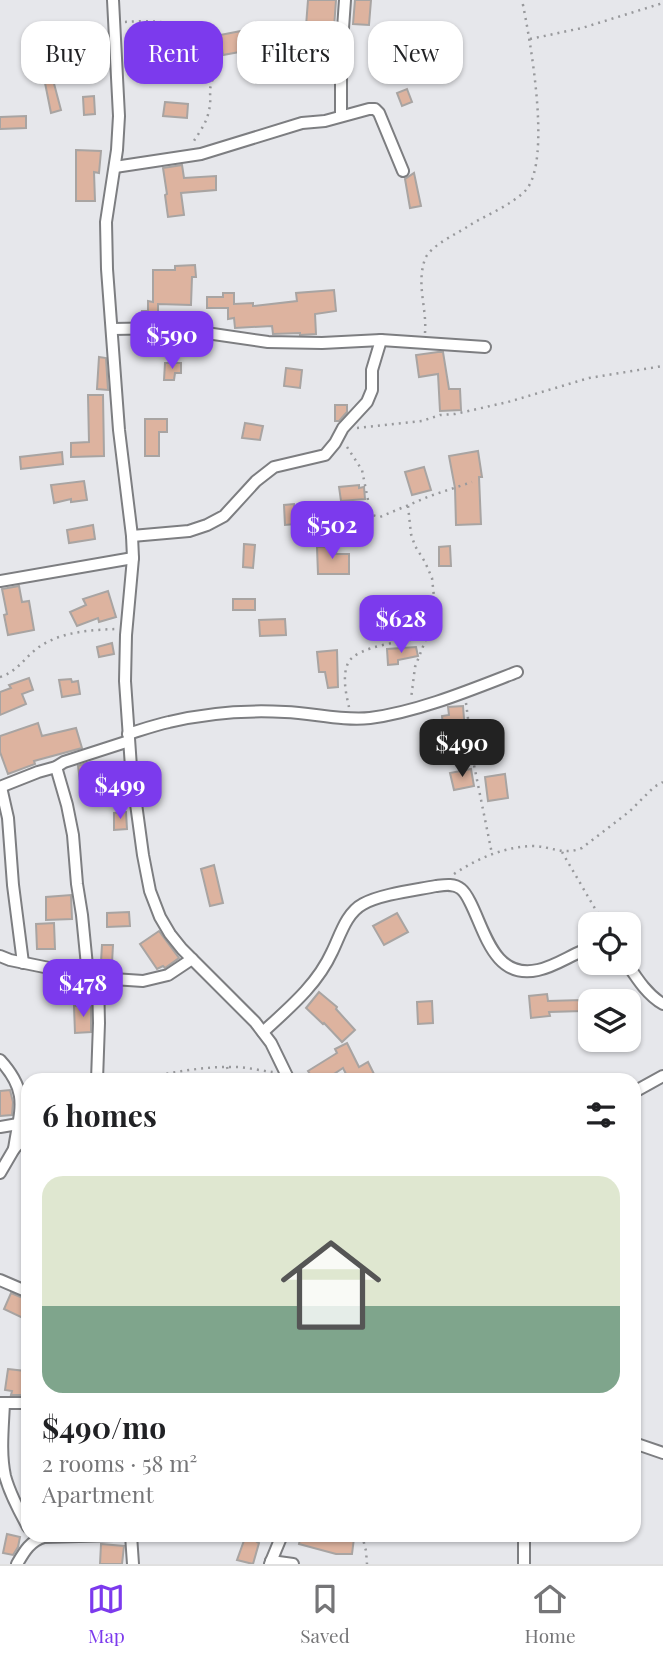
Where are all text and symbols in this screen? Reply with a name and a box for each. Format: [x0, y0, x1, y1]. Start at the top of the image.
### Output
chip: Buy [21, 21, 110, 84]
chip: Rent [124, 21, 223, 84]
chip: Filters [237, 21, 354, 84]
chip: New [368, 21, 463, 84]
pin: $590 [131, 312, 213, 371]
text: $590 [146, 318, 198, 349]
pin: $502 [291, 502, 373, 561]
text: $502 [307, 508, 357, 539]
pin: $628 [360, 596, 442, 655]
text: $628 [375, 602, 427, 633]
pin: $490 [421, 720, 503, 779]
text: $490 [436, 726, 488, 757]
pin: $499 [79, 762, 161, 821]
text: $499 [95, 768, 145, 799]
map controls [578, 912, 641, 1052]
button: locate [578, 912, 641, 975]
pin: $478 [42, 960, 124, 1019]
text: $478 [59, 966, 107, 997]
button: layers [578, 989, 641, 1052]
text: 6 homes [42, 1095, 157, 1135]
icon: filters [582, 1096, 620, 1134]
icon: home [268, 1222, 394, 1348]
text: $490/mo [42, 1407, 166, 1447]
text: 2 rooms · 58 m² [42, 1447, 197, 1478]
text: Apartment [42, 1478, 154, 1509]
tab: Map [87, 1580, 125, 1648]
tab: Saved [300, 1580, 350, 1648]
tab: Home [525, 1580, 576, 1648]

